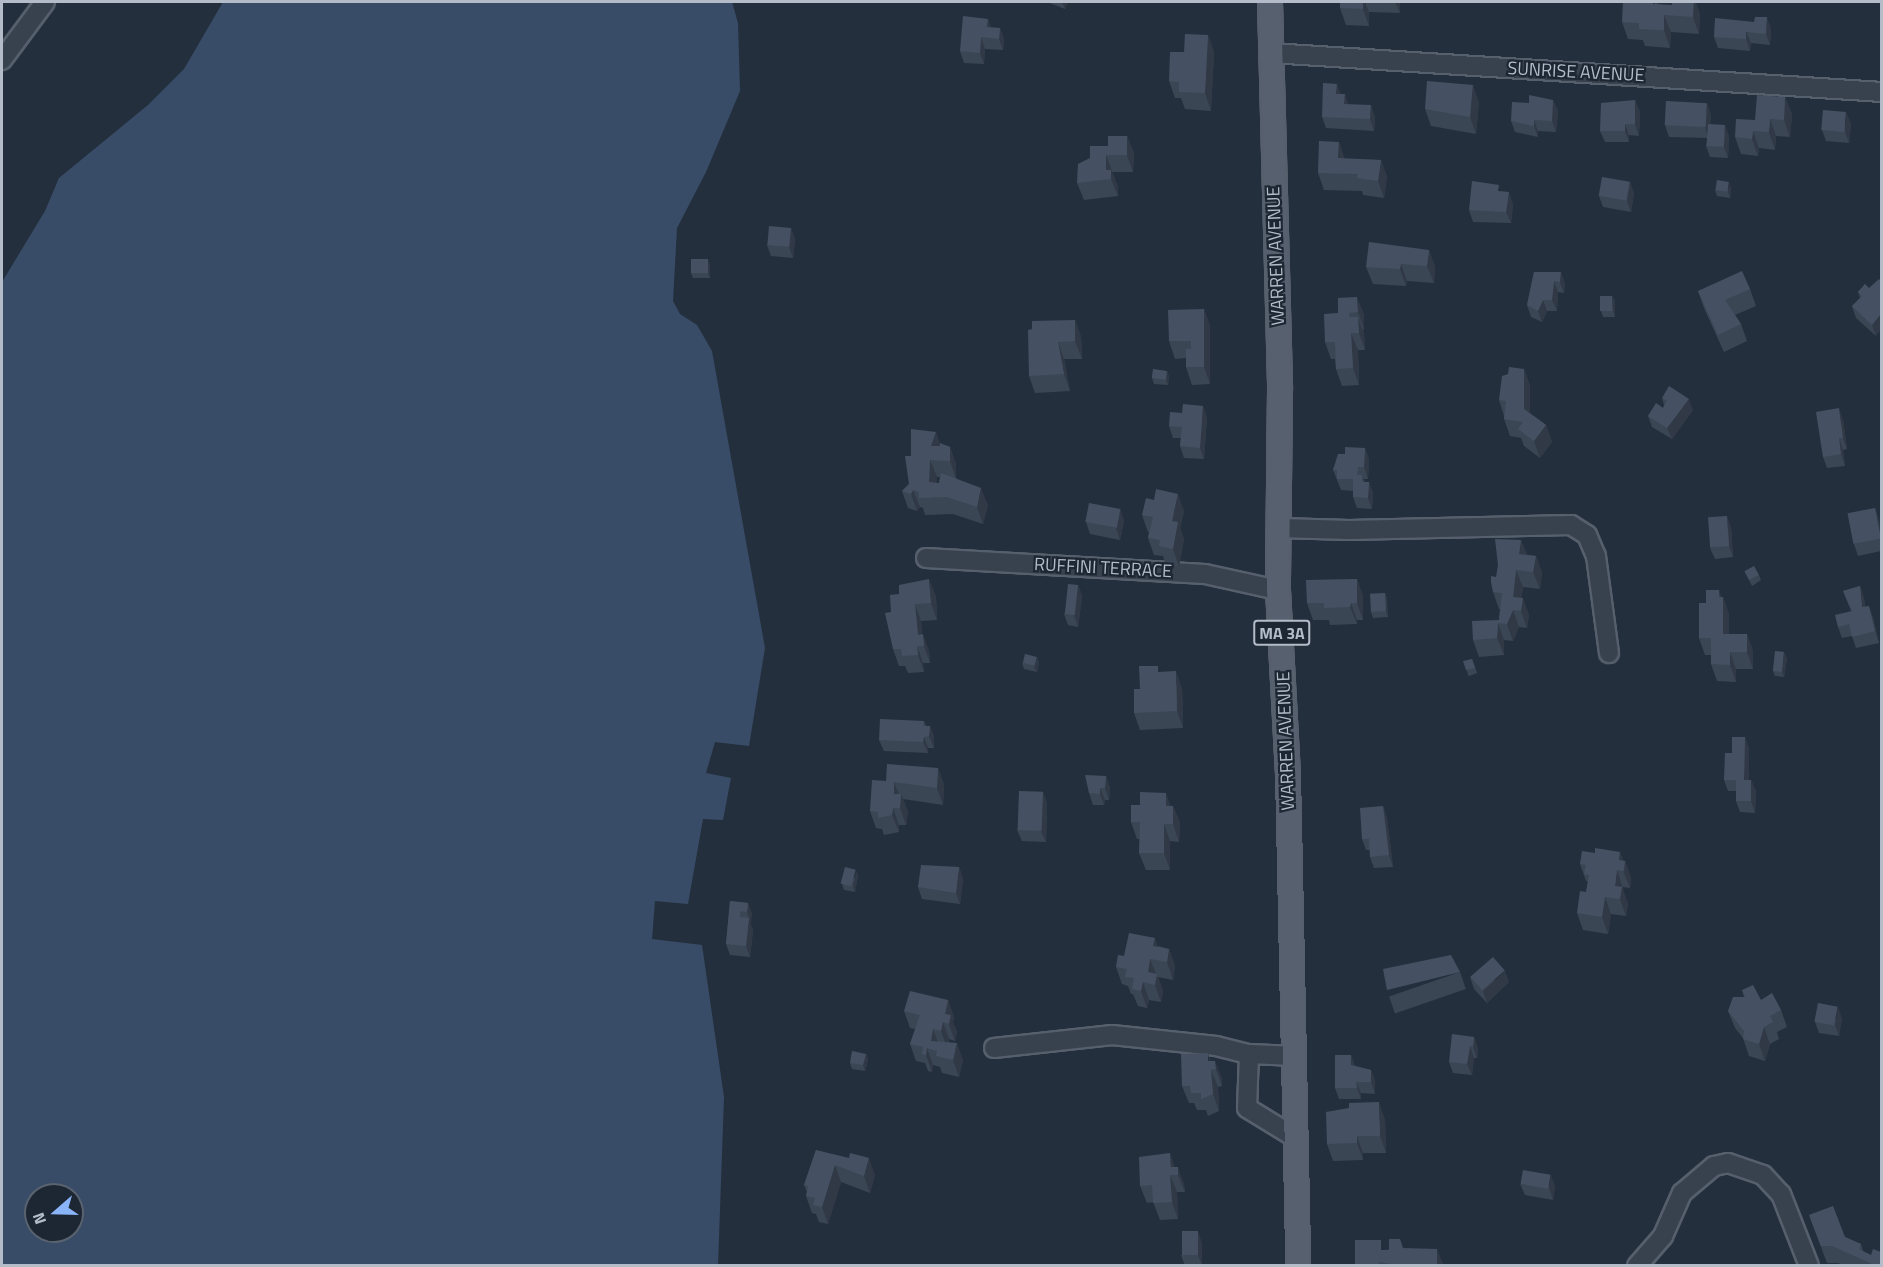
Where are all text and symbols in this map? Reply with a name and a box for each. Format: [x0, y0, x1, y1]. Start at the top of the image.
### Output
street label: SUNRISE AVENUE [1507, 58, 1645, 86]
street label: WARREN AVENUE [1263, 186, 1289, 326]
street label: RUFFINI TERRACE [1033, 554, 1173, 582]
road number: MA 3A [1252, 620, 1312, 646]
street label: WARREN AVENUE [1273, 671, 1299, 811]
north arrow [24, 1183, 84, 1243]
text: N [26, 1209, 52, 1228]

